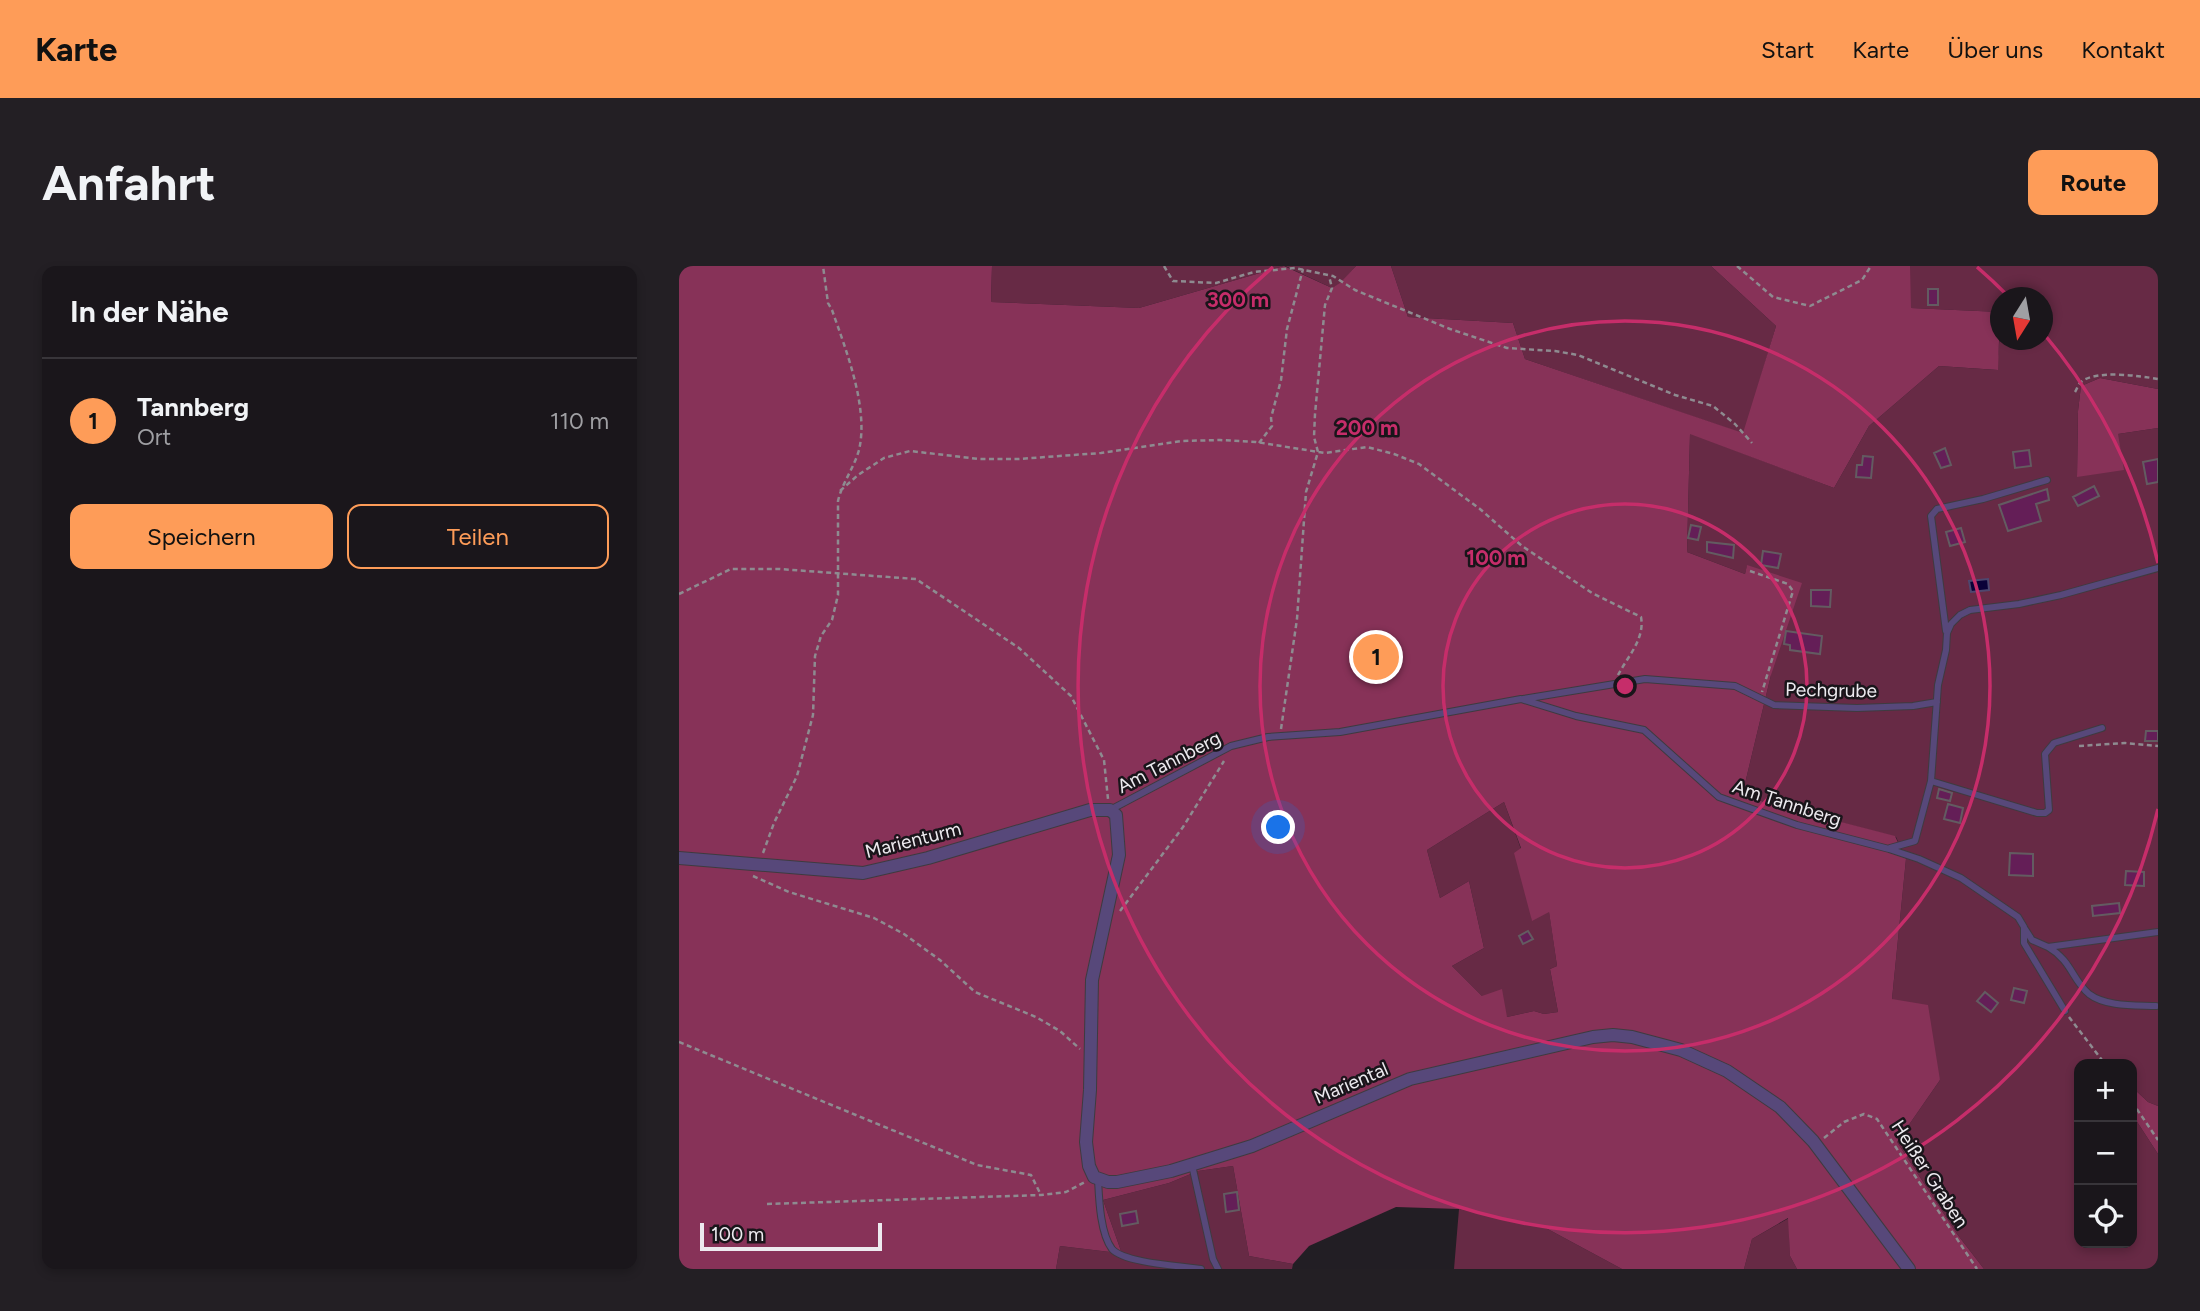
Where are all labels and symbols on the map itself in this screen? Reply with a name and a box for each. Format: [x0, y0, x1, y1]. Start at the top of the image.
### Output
text: 300 m [1207, 287, 1269, 312]
north arrow [1990, 287, 2053, 350]
text: 200 m [1336, 415, 1398, 440]
text: 100 m [1466, 545, 1526, 570]
pin: 1 [1353, 631, 1399, 683]
centre of rings [1613, 674, 1637, 698]
street label: Pechgrube [1785, 678, 1877, 702]
street label: Am Tannberg [1113, 726, 1225, 798]
street label: Am Tannberg [1730, 775, 1844, 831]
your location [1261, 810, 1295, 844]
street label: Marienturm [863, 817, 963, 863]
street label: Mariental [1310, 1057, 1392, 1109]
street label: Heißer Graben [1887, 1116, 1973, 1232]
scale bar [700, 1220, 882, 1252]

